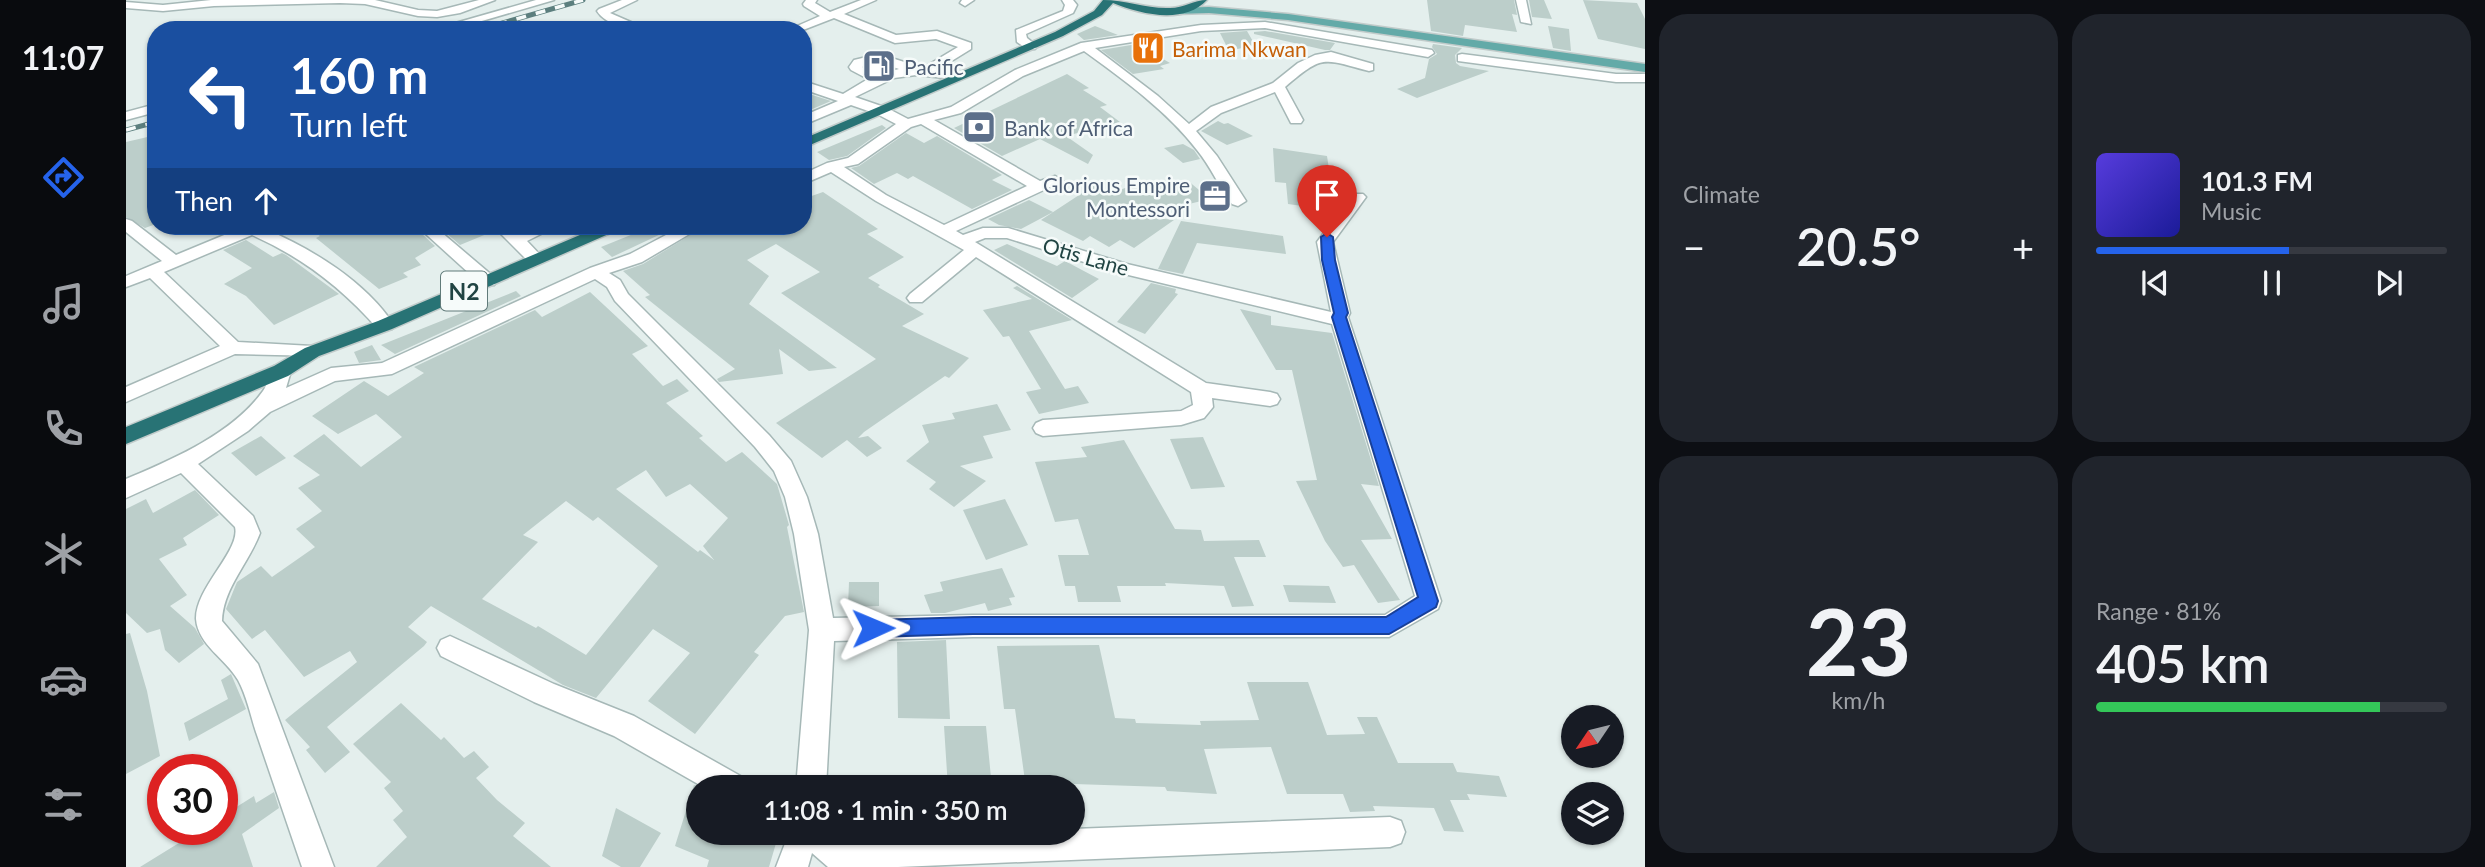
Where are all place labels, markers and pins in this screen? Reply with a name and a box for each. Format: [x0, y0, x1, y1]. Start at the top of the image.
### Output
restaurant icon: Barima Nkwan [1129, 29, 1167, 67]
place label: Barima Nkwan [1172, 36, 1307, 61]
fuel station icon: Pacific [860, 47, 898, 85]
place label: Pacific [904, 54, 964, 79]
bank icon: Bank of Africa [960, 108, 998, 146]
place label: Bank of Africa [1004, 115, 1133, 140]
pin [1297, 165, 1357, 237]
place label: Glorious Empire Montessori [1043, 172, 1190, 221]
office icon: Glorious Empire Montessori [1196, 177, 1234, 215]

